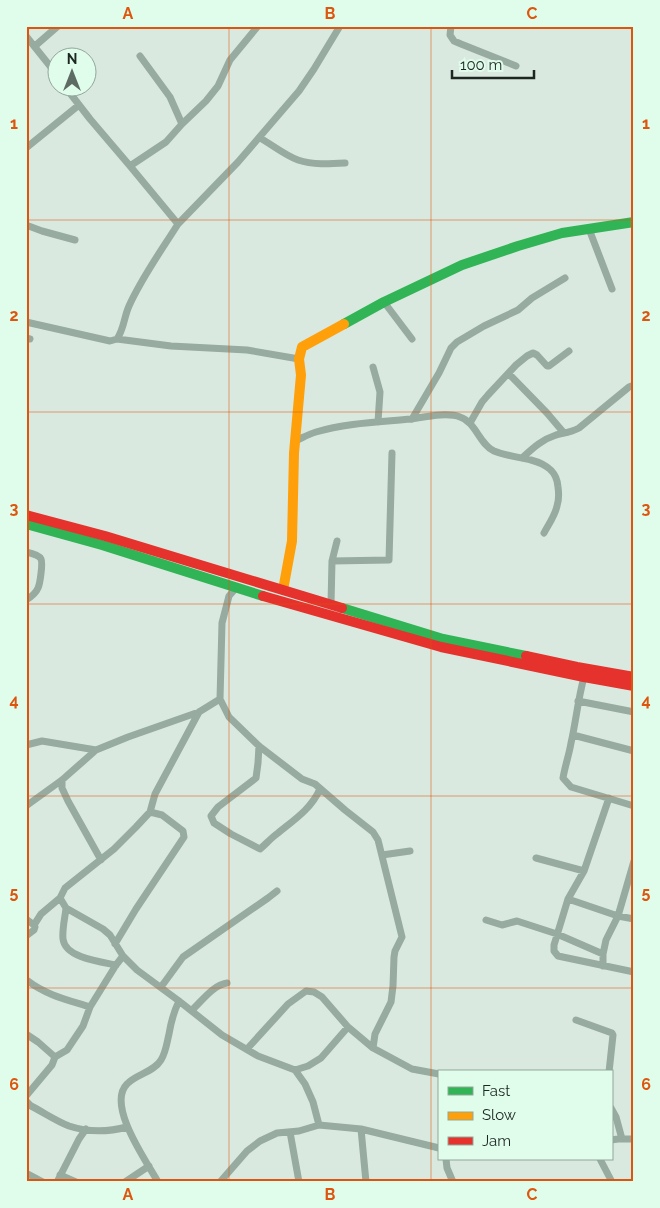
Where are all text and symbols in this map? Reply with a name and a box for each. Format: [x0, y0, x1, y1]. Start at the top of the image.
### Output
text: A [123, 4, 134, 23]
text: B [325, 4, 336, 23]
text: C [527, 4, 538, 23]
north arrow [48, 48, 98, 98]
scale bar [452, 48, 535, 80]
text: N [67, 51, 77, 67]
text: 100 m [460, 56, 502, 74]
text: 1 [10, 114, 18, 133]
text: 1 [642, 114, 650, 133]
text: 2 [9, 306, 19, 325]
text: 2 [641, 306, 651, 325]
text: 3 [10, 499, 19, 518]
text: 3 [642, 499, 651, 518]
text: 4 [9, 691, 19, 710]
text: 4 [641, 691, 651, 710]
text: 5 [10, 883, 19, 902]
text: 5 [642, 883, 651, 902]
legend [438, 1070, 612, 1160]
text: 6 [9, 1075, 19, 1094]
text: 6 [641, 1075, 651, 1094]
text: Fast [482, 1082, 510, 1100]
text: Slow [482, 1106, 516, 1124]
text: Jam [482, 1132, 511, 1150]
text: A [123, 1185, 134, 1204]
text: B [325, 1185, 336, 1204]
text: C [527, 1185, 538, 1204]

